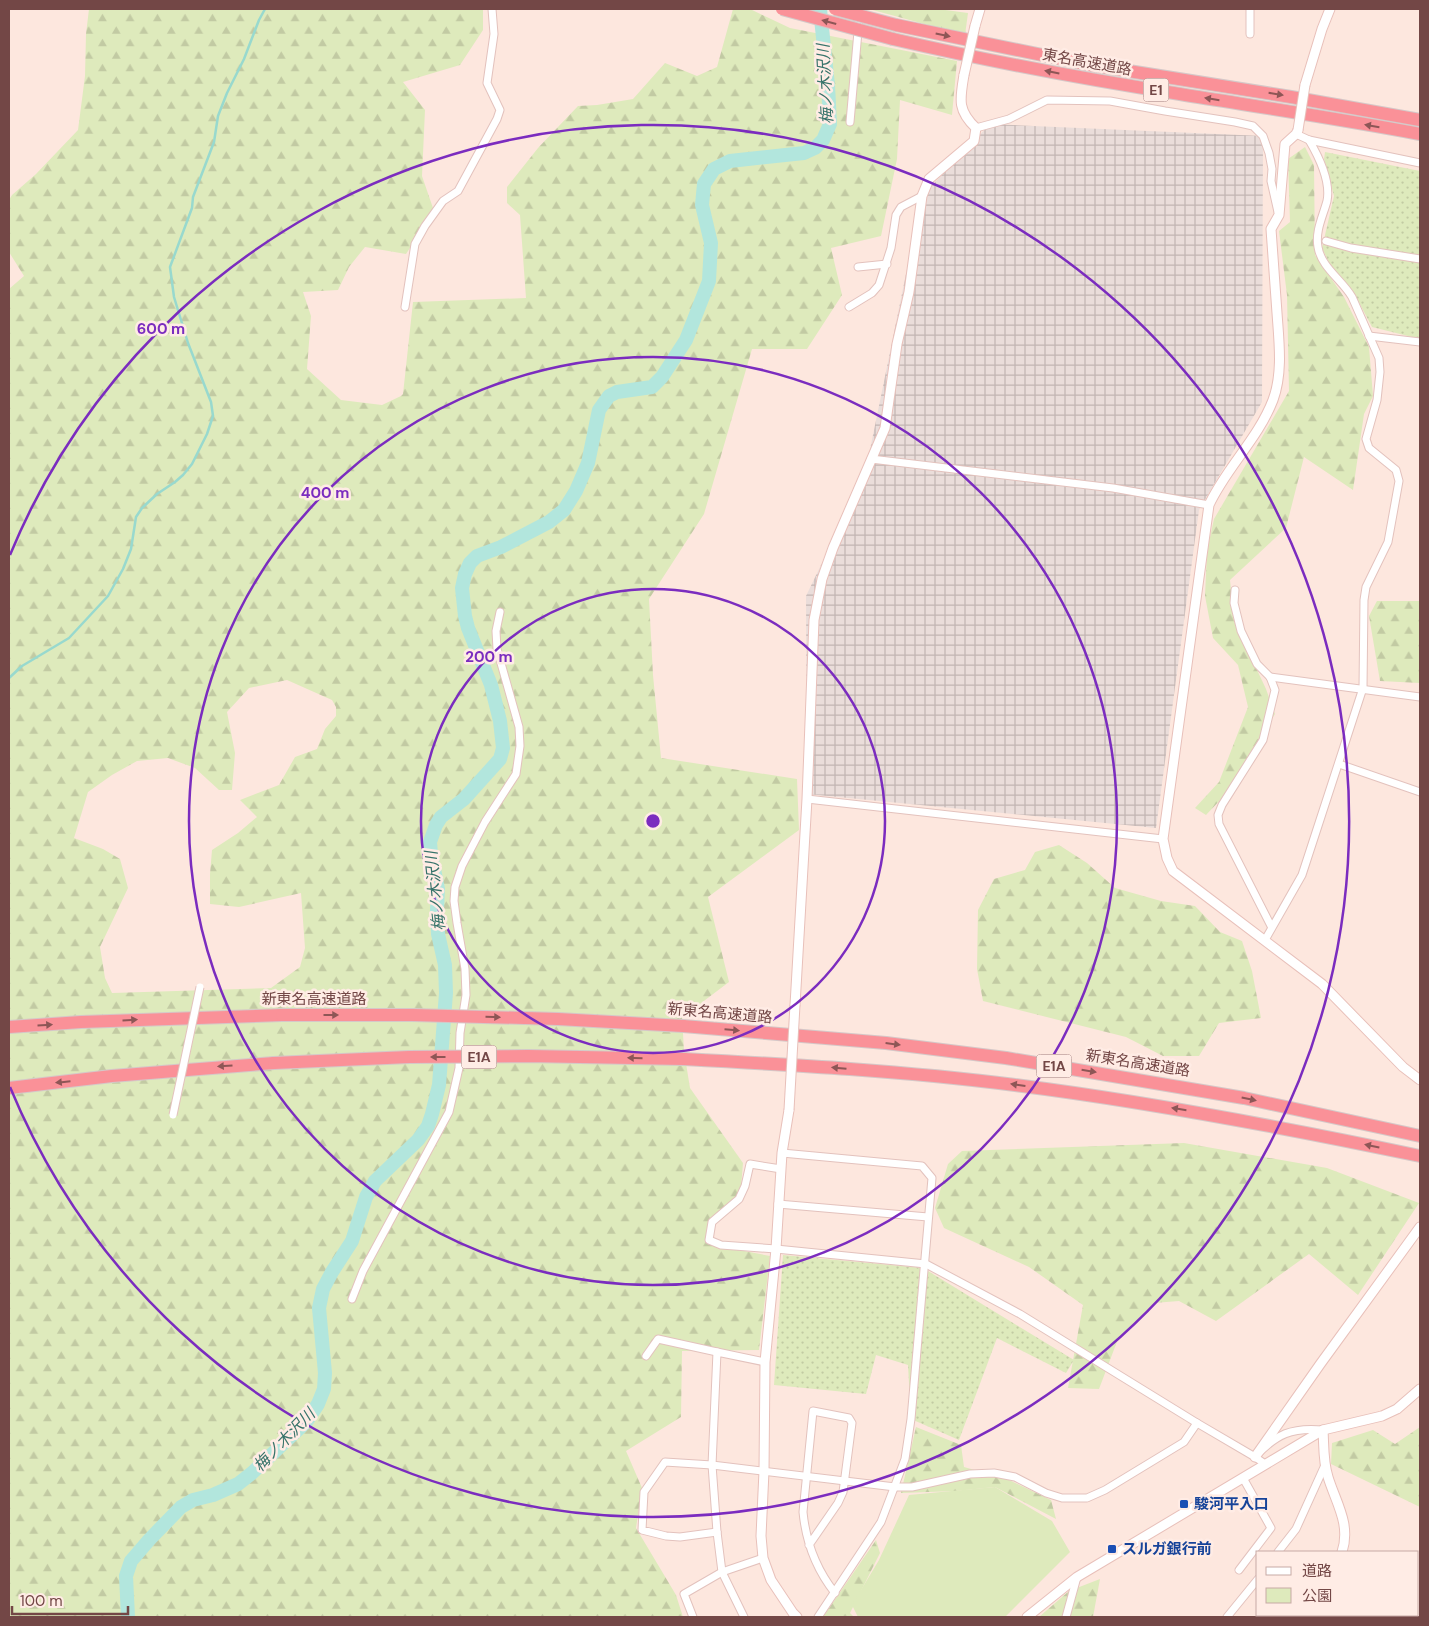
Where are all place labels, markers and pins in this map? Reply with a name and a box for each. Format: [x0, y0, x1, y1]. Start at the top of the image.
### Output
centre of rings [644, 812, 662, 830]
place label: 駿河平入口 [1194, 1494, 1269, 1514]
marker: 駿河平入口 [1178, 1498, 1190, 1510]
place label: スルガ銀行前 [1122, 1539, 1212, 1559]
marker: スルガ銀行前 [1106, 1543, 1118, 1555]

